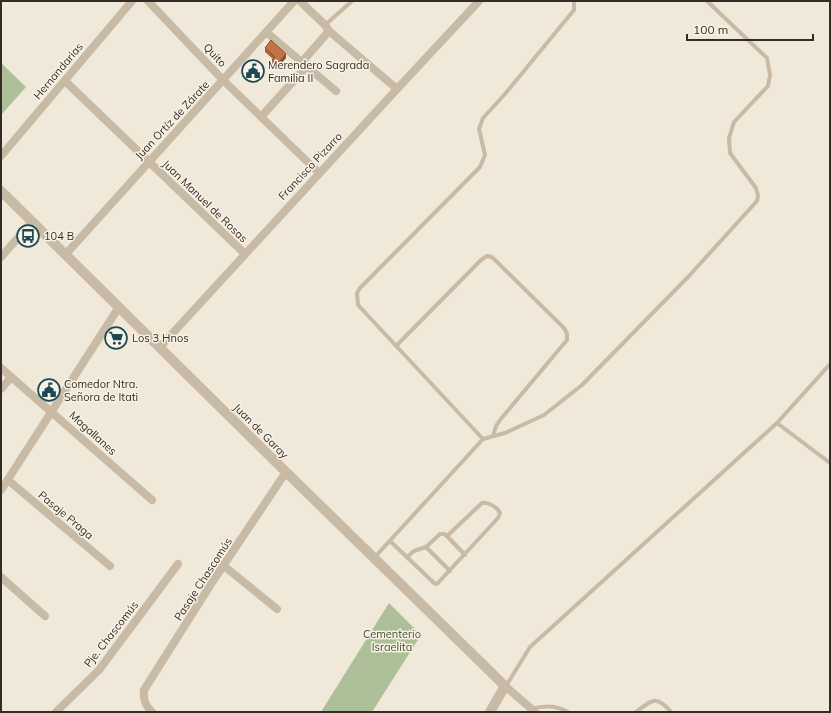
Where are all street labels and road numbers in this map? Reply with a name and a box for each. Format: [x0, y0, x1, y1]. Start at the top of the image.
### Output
street label: Hernandarias [30, 40, 86, 102]
street label: Quito [200, 40, 230, 70]
street label: Juan Ortíz de Zárate [132, 78, 212, 162]
street label: Francisco Pizarro [275, 129, 345, 203]
street label: Juan Manuel de Rosas [160, 157, 250, 245]
street label: Juan de Garay [230, 400, 292, 462]
street label: Magallanes [66, 408, 120, 458]
street label: Pasaje Praga [36, 488, 96, 542]
street label: Pasaje Chascomús [171, 535, 235, 623]
street label: Pje. Chascomús [81, 598, 141, 670]

